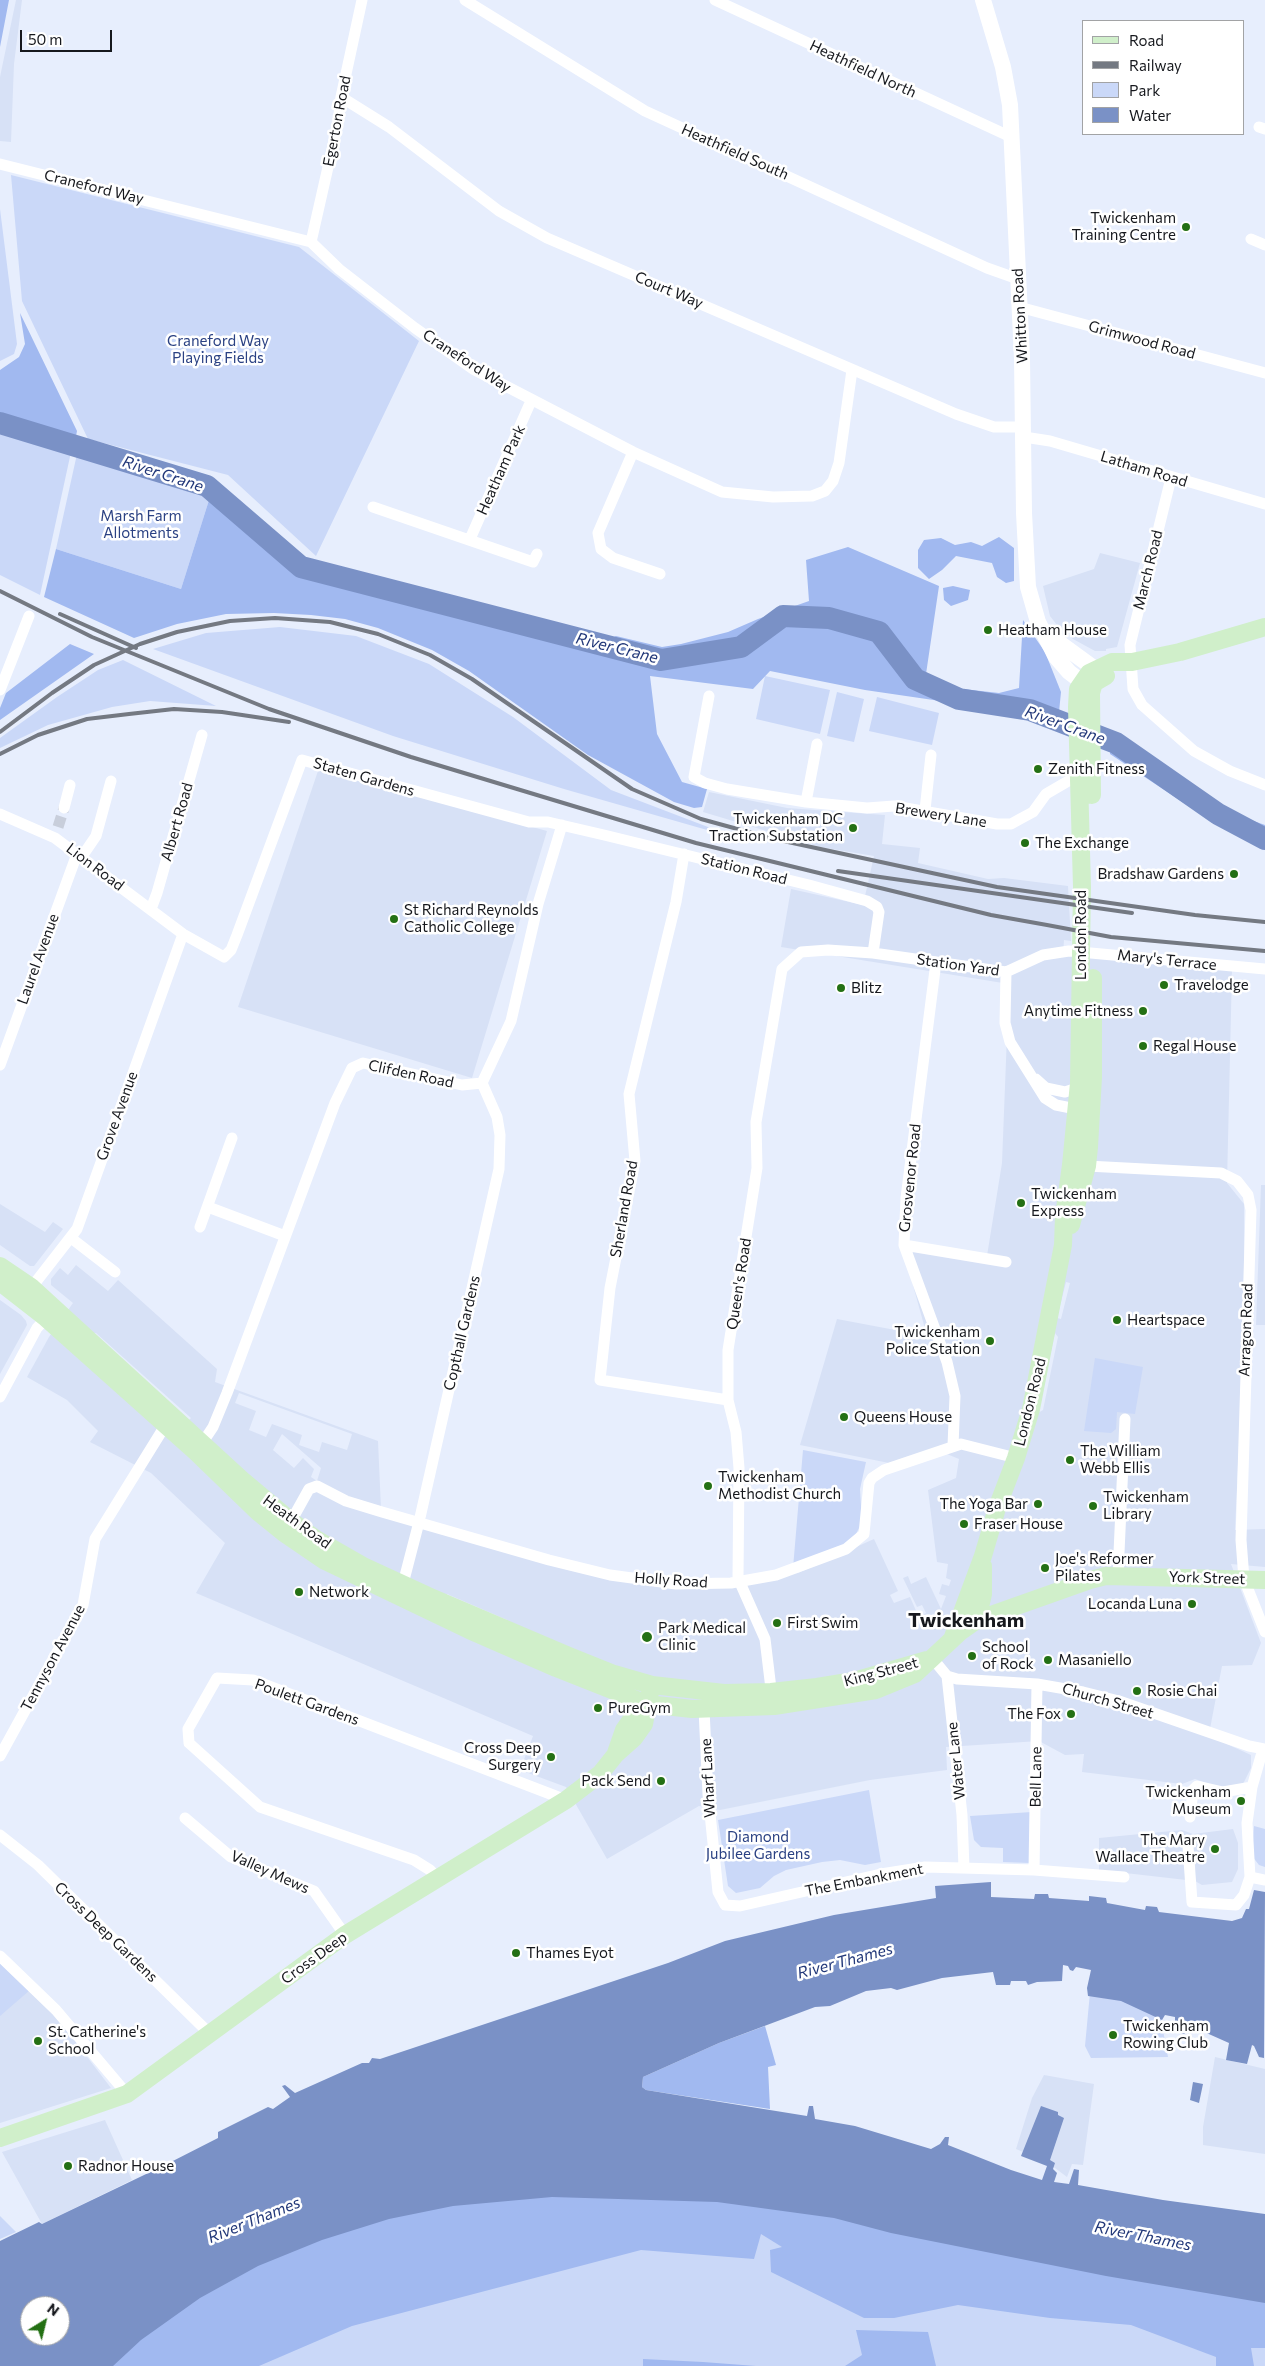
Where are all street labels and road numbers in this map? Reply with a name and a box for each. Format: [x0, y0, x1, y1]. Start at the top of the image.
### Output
street label: Heathfield North [807, 36, 919, 102]
street label: Egerton Road [319, 74, 355, 168]
street label: Heathfield South [679, 120, 791, 184]
street label: Craneford Way [42, 166, 146, 208]
street label: Court Way [632, 268, 706, 312]
street label: Whitton Road [1009, 268, 1031, 364]
street label: Grimwood Road [1087, 317, 1197, 363]
street label: Craneford Way [419, 326, 515, 396]
street label: Heatham Park [473, 422, 529, 518]
street label: Latham Road [1098, 447, 1190, 491]
street label: March Road [1129, 528, 1167, 612]
street label: Staten Gardens [311, 754, 417, 800]
street label: Albert Road [157, 781, 197, 863]
street label: Brewery Lane [894, 799, 988, 831]
street label: Lion Road [62, 839, 128, 895]
street label: Station Road [699, 850, 789, 888]
street label: London Road [1072, 890, 1090, 980]
street label: Laurel Avenue [13, 911, 63, 1007]
street label: Mary's Terrace [1116, 946, 1218, 974]
street label: Station Yard [915, 950, 1001, 980]
street label: Clifden Road [367, 1056, 455, 1092]
street label: Grove Avenue [93, 1069, 141, 1163]
street label: Grosvenor Road [895, 1123, 925, 1233]
street label: Sherland Road [607, 1159, 641, 1259]
street label: Queen's Road [723, 1237, 755, 1331]
street label: Copthall Gardens [440, 1274, 484, 1392]
street label: Arragon Road [1235, 1283, 1257, 1377]
street label: London Road [1010, 1356, 1050, 1448]
street label: Heath Road [259, 1491, 335, 1553]
street label: Holly Road [634, 1568, 708, 1592]
street label: York Street [1168, 1568, 1246, 1588]
street label: Tennyson Avenue [17, 1602, 89, 1714]
street label: King Street [842, 1653, 920, 1691]
street label: Poulett Gardens [252, 1675, 362, 1729]
street label: Church Street [1060, 1679, 1156, 1723]
street label: Water Lane [943, 1721, 969, 1801]
street label: Wharf Lane [697, 1738, 719, 1818]
street label: Bell Lane [1026, 1746, 1046, 1808]
street label: Valley Mews [228, 1847, 312, 1897]
street label: The Embankment [803, 1860, 925, 1900]
street label: Cross Deep Gardens [51, 1878, 161, 1986]
street label: Cross Deep [278, 1928, 350, 1988]

